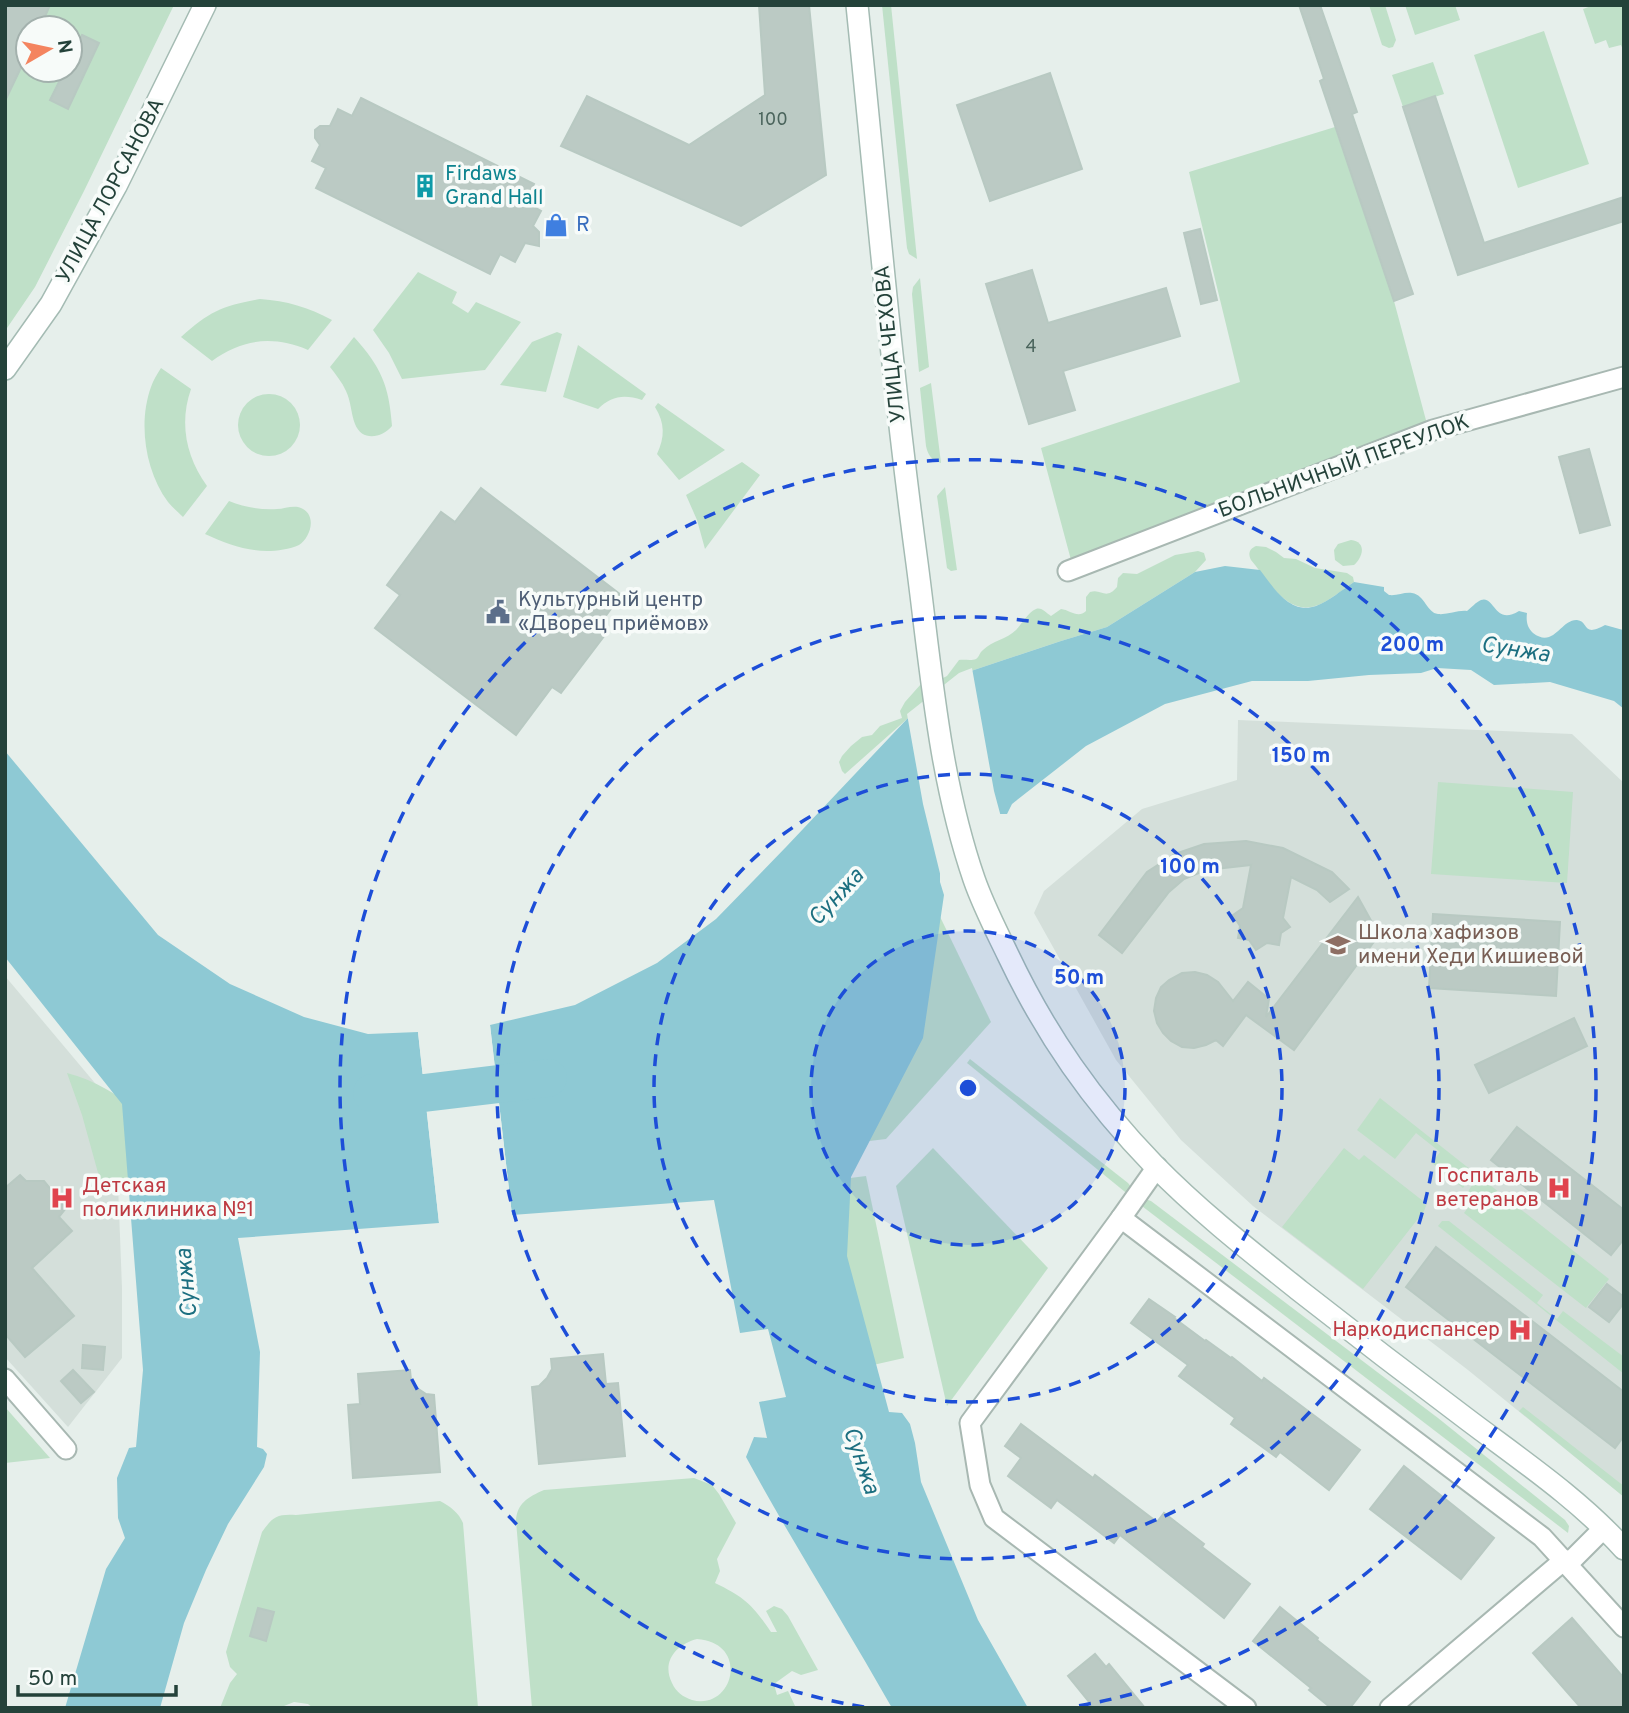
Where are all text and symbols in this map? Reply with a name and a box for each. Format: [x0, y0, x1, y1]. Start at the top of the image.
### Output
north arrow [14, 14, 84, 84]
text: N [51, 38, 77, 55]
street label: УЛИЦА ЛОРСАНОВА [51, 94, 171, 288]
house number: 100 [758, 109, 788, 132]
place label: Firdaws Grand Hall [445, 161, 544, 212]
building icon: Firdaws Grand Hall [411, 172, 439, 200]
shop icon: R [542, 211, 570, 239]
place label: R [576, 212, 590, 239]
street label: УЛИЦА ЧЕХОВА [869, 264, 913, 424]
house number: 4 [1025, 336, 1037, 359]
street label: БОЛЬНИЧНЫЙ ПЕРЕУЛОК [1214, 408, 1473, 525]
place label: Культурный центр «Дворец приёмов» [518, 587, 709, 638]
public building icon: Культурный центр «Дворец приёмов» [484, 598, 512, 626]
water label: Сунжа [1478, 631, 1552, 671]
text: 200 m [1380, 632, 1444, 659]
text: 150 m [1272, 743, 1330, 770]
text: 100 m [1160, 854, 1220, 881]
water label: Сунжа [803, 863, 871, 933]
place label: Школа хафизов имени Хеди Кишиевой [1358, 920, 1584, 971]
school or university icon: Школа хафизов имени Хеди Кишиевой [1324, 931, 1352, 959]
text: 50 m [1054, 965, 1104, 992]
centre of rings [956, 1076, 980, 1100]
place label: Госпиталь ветеранов [1435, 1163, 1539, 1214]
place label: Детская поликлиника №1 [82, 1173, 254, 1224]
hospital icon: Госпиталь ветеранов [1545, 1174, 1573, 1202]
hospital icon: Детская поликлиника №1 [48, 1184, 76, 1212]
water label: Сунжа [171, 1247, 205, 1319]
hospital icon: Наркодиспансер [1506, 1316, 1534, 1344]
place label: Наркодиспансер [1332, 1317, 1500, 1344]
water label: Сунжа [835, 1423, 885, 1499]
scale bar [18, 1654, 175, 1698]
text: 50 m [28, 1666, 77, 1693]

